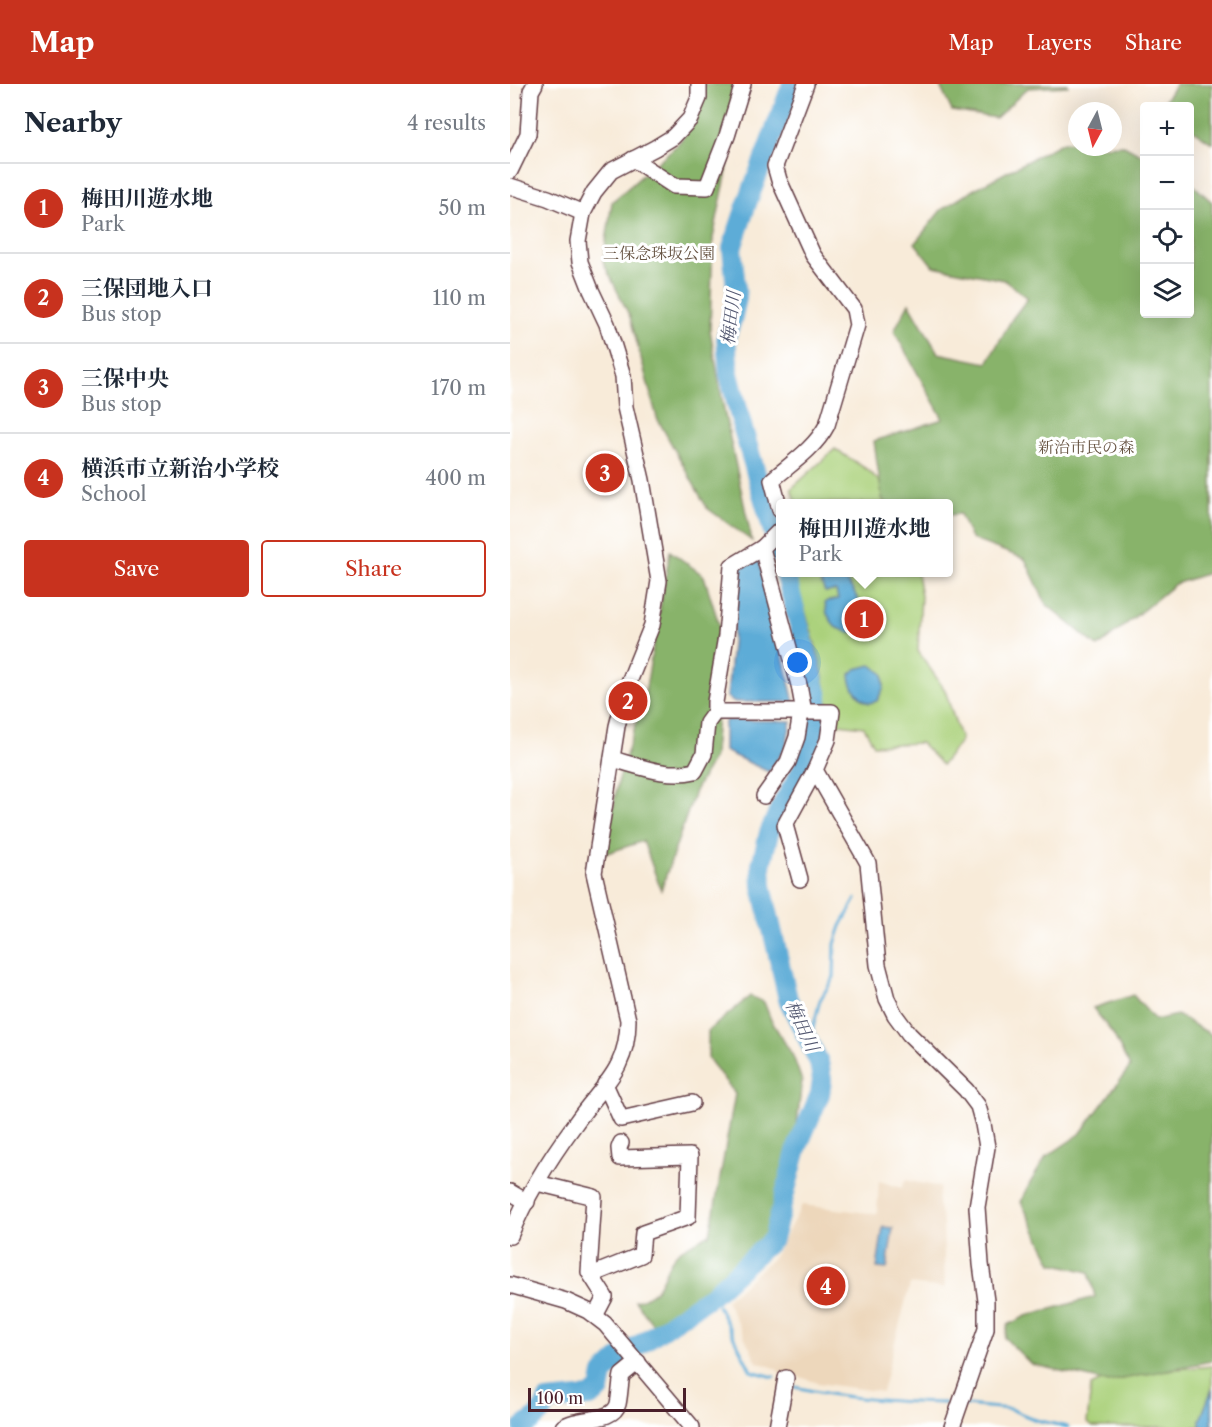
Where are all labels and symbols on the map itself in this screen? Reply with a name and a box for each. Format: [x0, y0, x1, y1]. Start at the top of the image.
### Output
north arrow [1068, 102, 1122, 156]
park label: 三保念珠坂公園 [603, 243, 715, 263]
water label: 梅田川 [717, 288, 745, 346]
park label: 新治市民の森 [1038, 437, 1134, 457]
pin: 3 [586, 450, 625, 496]
pin: 1 [844, 596, 884, 642]
your location [783, 648, 812, 677]
pin: 2 [608, 678, 648, 724]
water label: 梅田川 [781, 997, 824, 1057]
pin: 4 [806, 1264, 846, 1308]
scale bar [528, 1385, 686, 1412]

